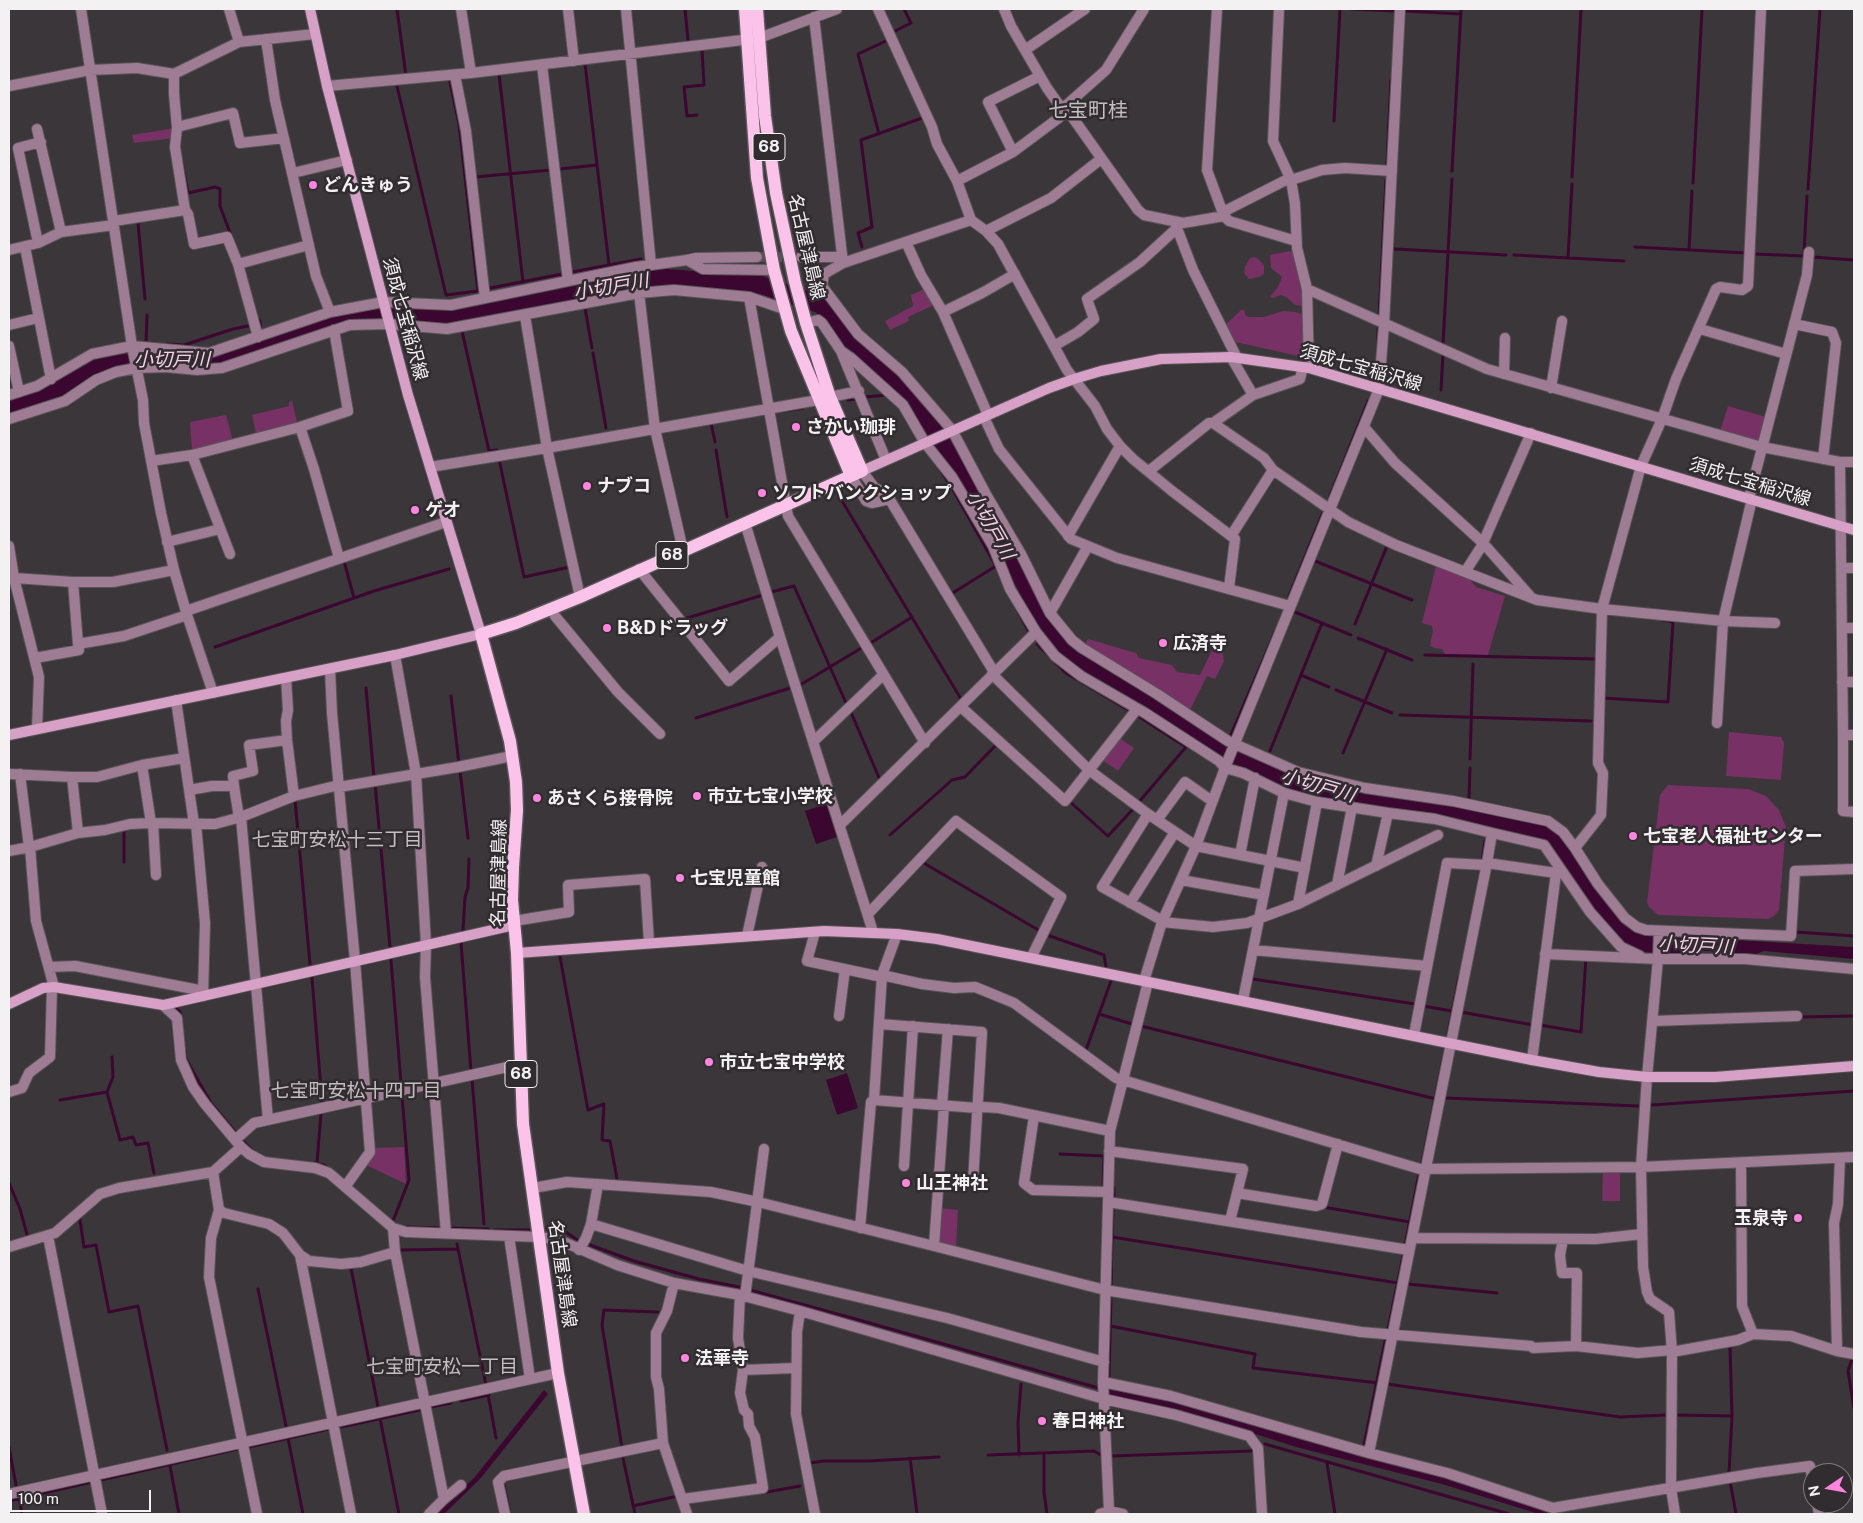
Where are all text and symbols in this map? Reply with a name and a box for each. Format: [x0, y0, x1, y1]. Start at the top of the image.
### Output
district label: 七宝町桂 [1048, 99, 1128, 123]
road number: 68 [753, 134, 785, 160]
place label: どんきゅう [323, 174, 413, 196]
marker: どんきゅう [307, 179, 319, 191]
street label: 名古屋津島線 [783, 192, 829, 302]
street label: 須成七宝稲沢線 [378, 255, 432, 383]
water label: 小切戸川 [572, 269, 650, 305]
street label: 須成七宝稲沢線 [1297, 340, 1425, 396]
water label: 小切戸川 [134, 349, 210, 371]
place label: さかい珈琲 [806, 416, 896, 438]
marker: さかい珈琲 [790, 421, 802, 433]
street label: 須成七宝稲沢線 [1687, 453, 1813, 511]
place label: ナブコ [597, 475, 651, 497]
marker: ナブコ [581, 480, 593, 492]
place label: ソフトバンクショップ [772, 482, 952, 504]
water label: 小切戸川 [961, 486, 1019, 564]
marker: ソフトバンクショップ [756, 487, 768, 499]
place label: ゲオ [425, 499, 461, 521]
marker: ゲオ [409, 504, 421, 516]
road number: 68 [656, 542, 688, 568]
place label: B&Dドラッグ [617, 617, 728, 639]
marker: B&Dドラッグ [601, 622, 613, 634]
place label: 広済寺 [1173, 632, 1227, 654]
marker: 広済寺 [1157, 637, 1169, 649]
water label: 小切戸川 [1278, 765, 1358, 807]
place label: 市立七宝小学校 [707, 785, 833, 807]
place label: あさくら接骨院 [547, 787, 673, 809]
marker: 市立七宝小学校 [691, 790, 703, 802]
marker: あさくら接骨院 [531, 792, 543, 804]
street label: 名古屋津島線 [487, 819, 511, 927]
place label: 七宝老人福祉センター [1643, 825, 1823, 847]
district label: 七宝町安松十三丁目 [252, 829, 422, 851]
marker: 七宝老人福祉センター [1627, 830, 1639, 842]
place label: 七宝児童館 [690, 867, 780, 889]
marker: 七宝児童館 [674, 872, 686, 884]
water label: 小切戸川 [1657, 933, 1735, 959]
place label: 市立七宝中学校 [719, 1051, 845, 1073]
marker: 市立七宝中学校 [703, 1056, 715, 1068]
road number: 68 [505, 1060, 537, 1088]
district label: 七宝町安松十四丁目 [271, 1080, 441, 1102]
place label: 山王神社 [916, 1172, 988, 1194]
marker: 山王神社 [900, 1177, 912, 1189]
place label: 玉泉寺 [1734, 1207, 1788, 1229]
marker: 玉泉寺 [1792, 1212, 1804, 1224]
street label: 名古屋津島線 [544, 1219, 580, 1329]
place label: 法華寺 [695, 1347, 749, 1369]
marker: 法華寺 [679, 1352, 691, 1364]
district label: 七宝町安松一丁目 [366, 1356, 518, 1378]
place label: 春日神社 [1052, 1410, 1124, 1432]
marker: 春日神社 [1036, 1415, 1048, 1427]
north arrow [1803, 1463, 1853, 1513]
scale bar [12, 1480, 154, 1512]
text: N [1805, 1484, 1823, 1498]
text: 100 m [18, 1490, 59, 1507]

